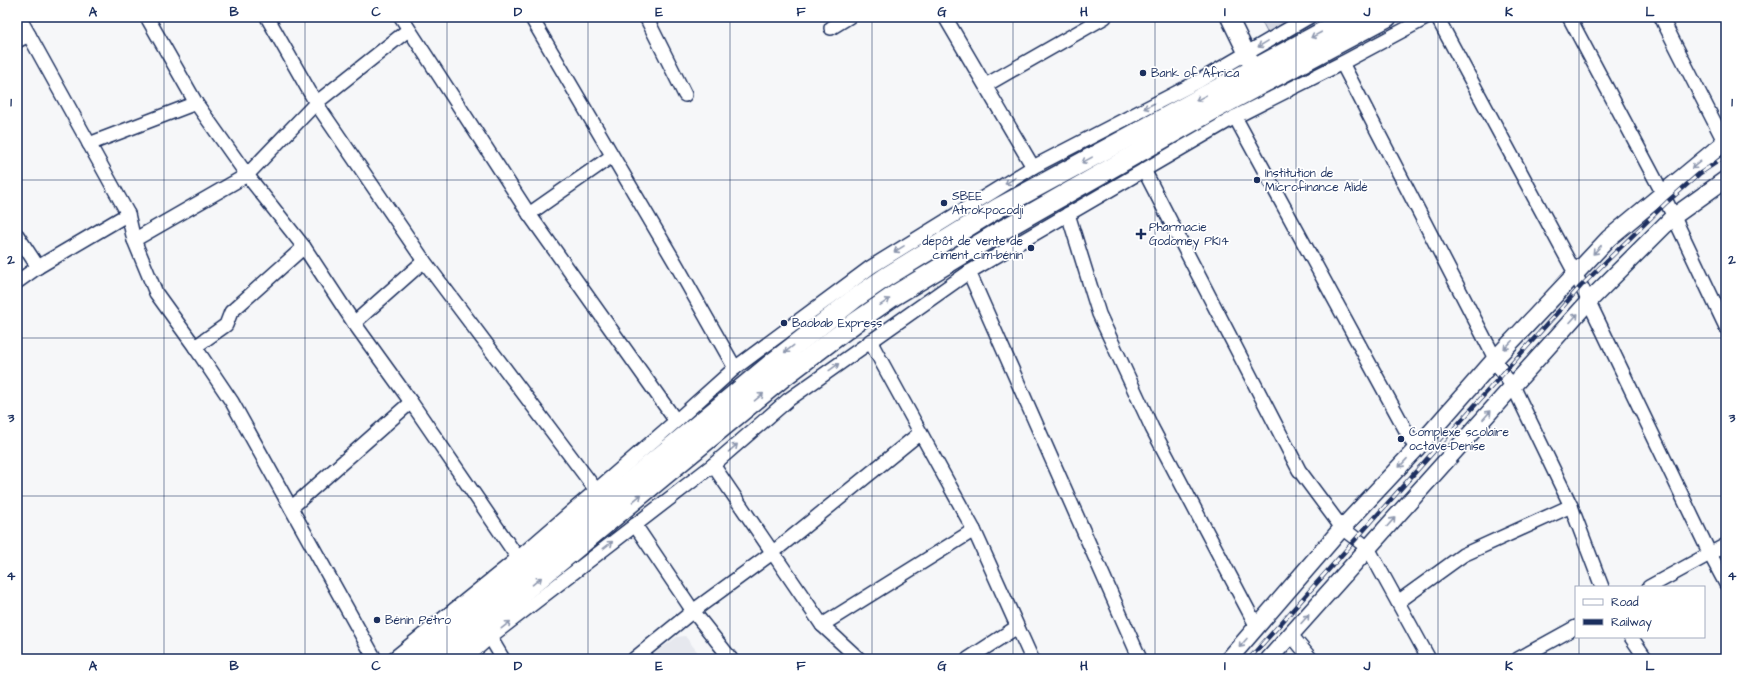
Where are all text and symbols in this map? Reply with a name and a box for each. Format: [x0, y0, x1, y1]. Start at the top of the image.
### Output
text: A [89, 3, 98, 21]
text: B [229, 3, 239, 21]
text: C [371, 3, 381, 21]
text: D [514, 3, 523, 21]
text: E [655, 3, 663, 21]
text: F [796, 3, 806, 21]
text: G [937, 3, 947, 21]
text: H [1080, 3, 1088, 21]
text: I [1224, 3, 1226, 21]
text: J [1363, 3, 1371, 21]
text: K [1505, 3, 1513, 21]
text: L [1645, 3, 1655, 21]
one-way arrow [1310, 32, 1322, 40]
one-way arrow [1257, 40, 1269, 48]
place label: Bank of Africa [1151, 65, 1239, 82]
marker: Bank of Africa [1138, 68, 1148, 78]
text: 1 [10, 93, 12, 111]
text: 1 [1731, 93, 1733, 111]
one-way arrow [1196, 94, 1208, 102]
one-way arrow [1144, 103, 1156, 111]
one-way arrow [1081, 157, 1093, 164]
one-way arrow [1690, 161, 1701, 170]
place label: Institution de Microfinance Alidé [1265, 165, 1368, 196]
marker: Institution de Microfinance Alidé [1252, 175, 1262, 185]
one-way arrow [1005, 177, 1016, 185]
place label: SBEE Atrokpocodji [952, 188, 1023, 219]
marker: SBEE Atrokpocodji [939, 198, 949, 208]
place label: Pharmacie Godomey PK14 [1149, 219, 1229, 251]
marker: Pharmacie Godomey PK14 [1136, 229, 1146, 239]
place label: depôt de vente de ciment cim-bénin [922, 233, 1024, 264]
marker: depôt de vente de ciment cim-bénin [1026, 243, 1036, 253]
one-way arrow [894, 245, 905, 253]
one-way arrow [1592, 245, 1602, 255]
text: 2 [6, 251, 15, 269]
text: 2 [1727, 251, 1736, 269]
one-way arrow [879, 298, 890, 306]
one-way arrow [1569, 313, 1578, 323]
place label: Baobab Express [792, 315, 882, 332]
marker: Baobab Express [779, 318, 789, 328]
one-way arrow [1503, 340, 1513, 350]
one-way arrow [784, 345, 795, 354]
one-way arrow [828, 362, 839, 371]
one-way arrow [754, 392, 764, 401]
text: 3 [7, 409, 15, 427]
text: 3 [1728, 409, 1736, 427]
one-way arrow [1483, 410, 1492, 421]
place label: Complexe scolaire octave-Denise [1409, 424, 1509, 455]
marker: Complexe scolaire octave-Denise [1396, 434, 1406, 444]
one-way arrow [728, 443, 738, 452]
one-way arrow [1398, 458, 1408, 468]
one-way arrow [632, 493, 643, 502]
one-way arrow [1386, 518, 1395, 528]
one-way arrow [603, 541, 614, 549]
text: 4 [7, 567, 16, 585]
text: 4 [1728, 567, 1737, 585]
one-way arrow [532, 576, 543, 585]
legend [1575, 586, 1705, 638]
text: Road [1611, 594, 1639, 611]
place label: Bénin Petro [385, 612, 451, 629]
one-way arrow [1300, 614, 1309, 625]
text: Railway [1611, 614, 1652, 632]
marker: Bénin Petro [372, 615, 382, 625]
one-way arrow [500, 621, 511, 629]
one-way arrow [1239, 638, 1248, 648]
text: A [89, 657, 98, 675]
text: B [229, 657, 239, 675]
text: C [371, 657, 381, 675]
text: D [514, 657, 523, 675]
text: E [655, 657, 663, 675]
text: F [796, 657, 806, 675]
text: G [937, 657, 947, 675]
text: H [1080, 657, 1088, 675]
text: I [1224, 657, 1226, 675]
text: J [1363, 657, 1371, 675]
text: K [1505, 657, 1513, 675]
text: L [1645, 657, 1655, 675]

